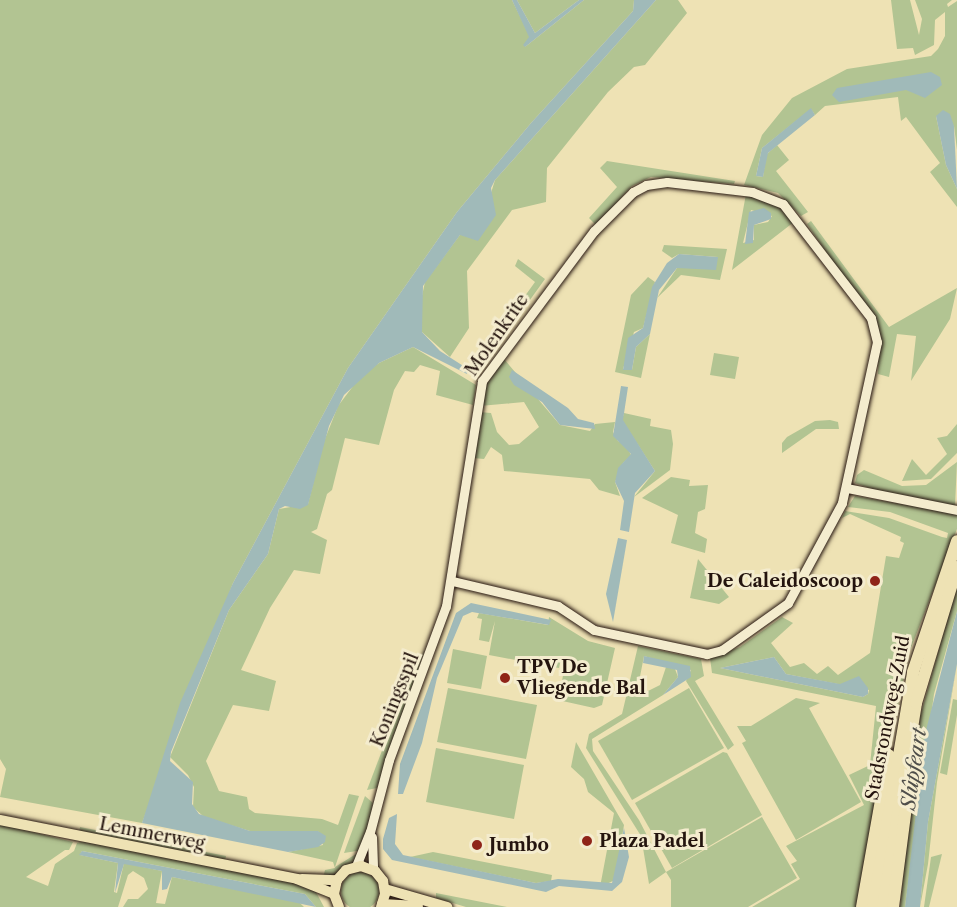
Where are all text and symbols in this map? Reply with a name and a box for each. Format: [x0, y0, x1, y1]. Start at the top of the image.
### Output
street label: Molenkrite [461, 290, 533, 380]
place label: De Caleidoscoop [707, 570, 863, 592]
marker: De Caleidoscoop [868, 574, 882, 588]
street label: Stadsrondweg-Zuid [861, 634, 915, 802]
street label: Koningsspil [366, 650, 424, 750]
place label: TPV De Vliegende Bal [517, 657, 646, 700]
marker: TPV De Vliegende Bal [498, 671, 512, 685]
water label: Slûpfeart [896, 727, 932, 811]
street label: Lemmerweg [97, 813, 207, 855]
place label: Plaza Padel [599, 830, 705, 852]
place label: Jumbo [489, 834, 549, 856]
marker: Plaza Padel [580, 834, 594, 848]
marker: Jumbo [470, 838, 484, 852]

